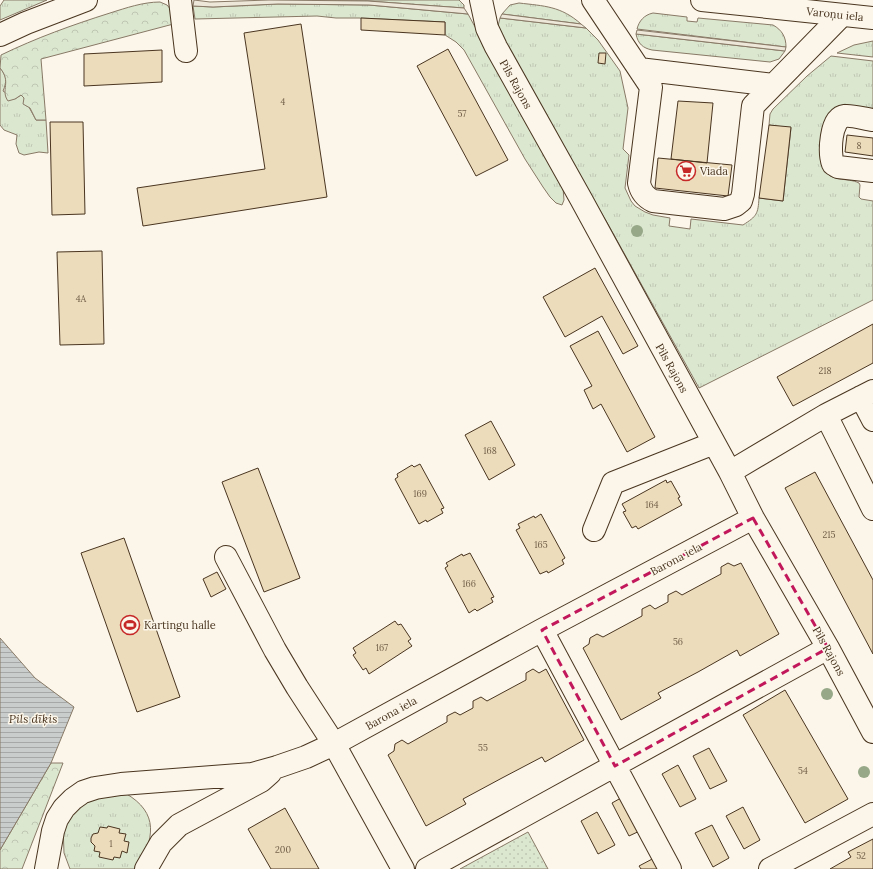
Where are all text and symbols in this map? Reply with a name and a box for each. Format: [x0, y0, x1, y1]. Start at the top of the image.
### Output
street label: Varoņu iela [805, 4, 865, 25]
street label: Pils Rajons [497, 57, 535, 111]
house number: 4 [281, 96, 286, 107]
house number: 57 [457, 108, 467, 119]
house number: 8 [856, 140, 862, 151]
supermarket icon: Viada [675, 160, 697, 182]
place label: Viada [699, 164, 728, 178]
house number: 4A [76, 293, 87, 304]
street label: Pils Rajons [653, 341, 691, 395]
house number: 218 [818, 365, 832, 376]
house number: 168 [483, 445, 497, 456]
house number: 169 [413, 488, 427, 499]
house number: 164 [645, 499, 659, 510]
house number: 215 [822, 529, 836, 540]
house number: 165 [534, 539, 548, 550]
street label: Barona iela [648, 539, 705, 578]
house number: 166 [462, 578, 476, 589]
sports icon: Kartingu halle [119, 614, 141, 636]
place label: Kartingu halle [144, 618, 216, 632]
street label: Pils Rajons [810, 624, 848, 678]
house number: 56 [673, 636, 683, 647]
house number: 167 [376, 642, 388, 653]
street label: Barona iela [363, 693, 419, 733]
water label: Pils dīķis [9, 711, 57, 726]
house number: 55 [478, 742, 488, 753]
house number: 54 [798, 765, 808, 776]
house number: 1 [109, 838, 113, 849]
house number: 200 [275, 844, 291, 855]
house number: 52 [856, 850, 866, 861]

